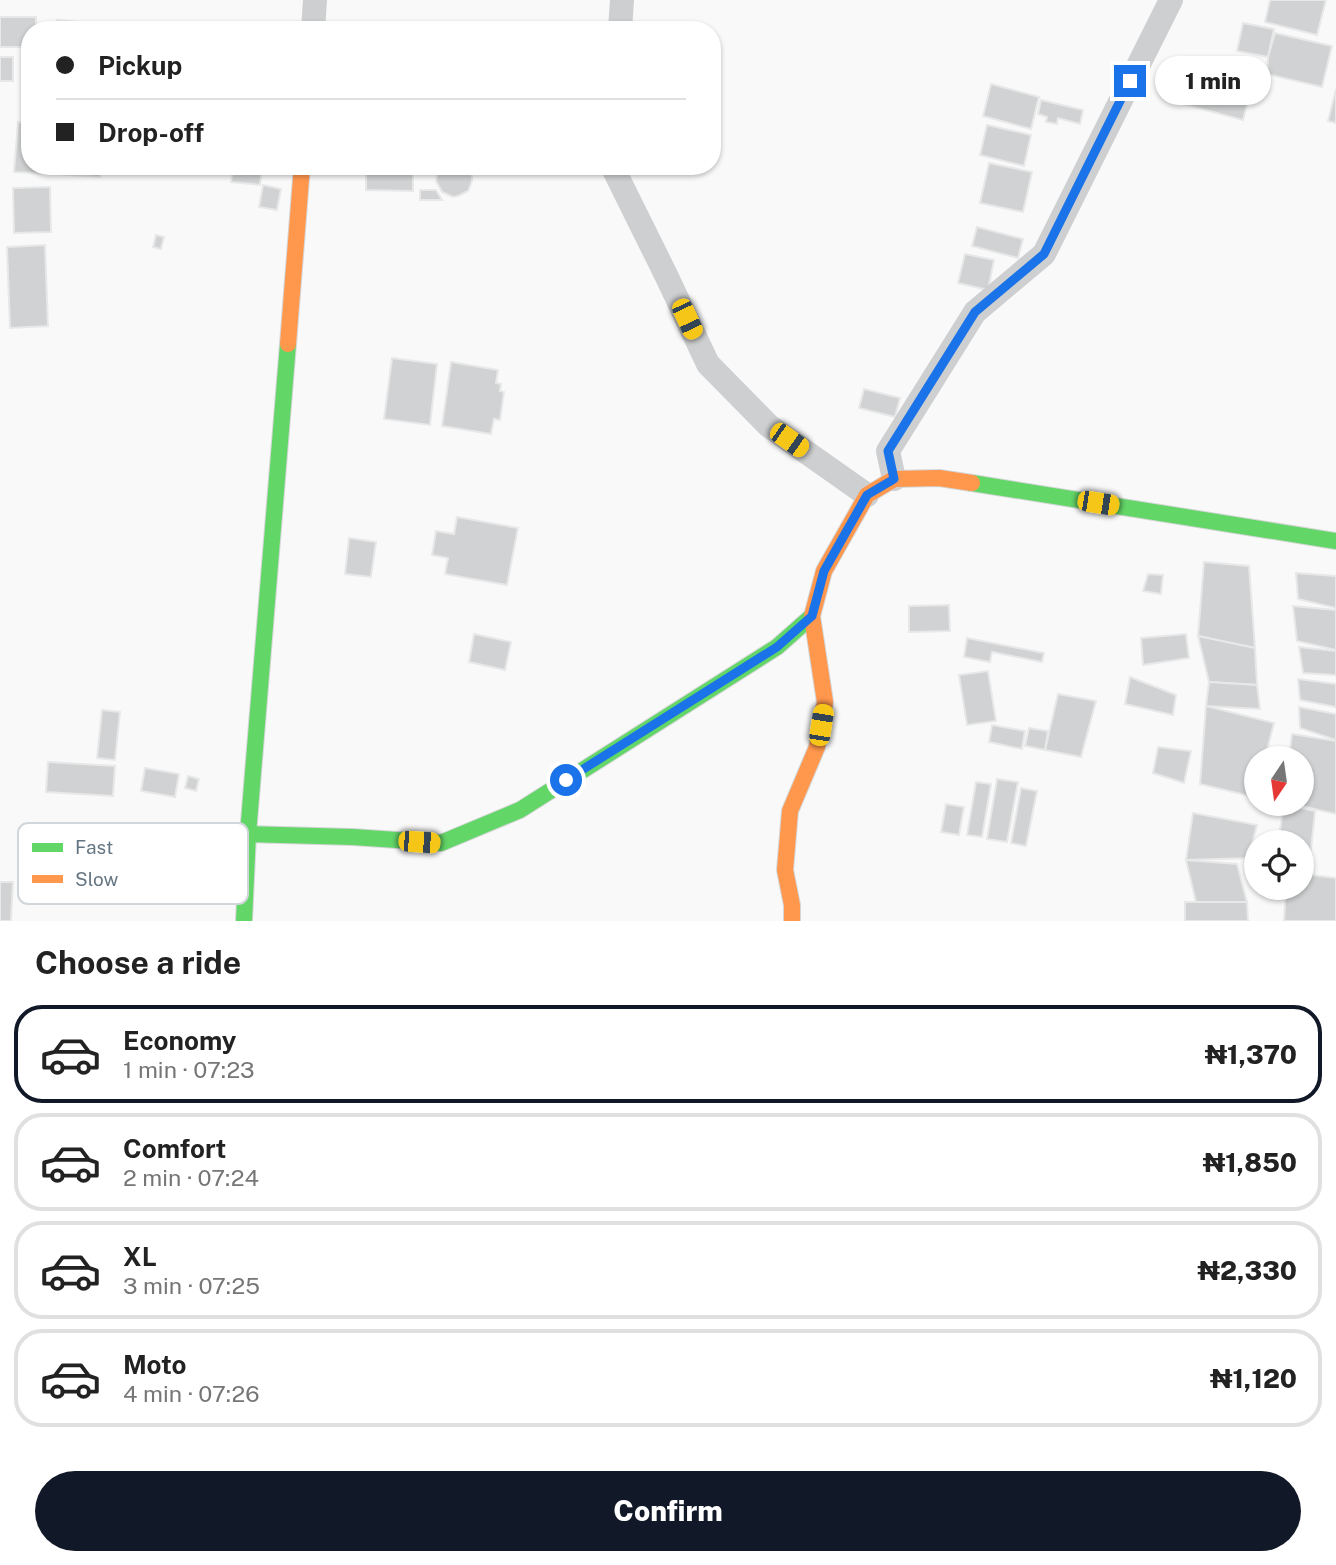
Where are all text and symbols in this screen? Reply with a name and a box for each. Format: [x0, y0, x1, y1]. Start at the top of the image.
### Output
text: Pickup [98, 50, 182, 81]
callout: 1 min [1154, 56, 1270, 106]
route end [1114, 65, 1146, 97]
text: 1 min [1185, 67, 1241, 94]
text: Drop-off [98, 117, 204, 148]
car [669, 296, 706, 342]
car [766, 419, 813, 461]
car [1076, 489, 1121, 517]
car [808, 703, 835, 747]
north arrow [1244, 746, 1314, 816]
map controls [1244, 746, 1314, 900]
route start [550, 764, 582, 796]
legend [18, 823, 248, 904]
car [398, 830, 441, 854]
button: locate [1244, 830, 1314, 900]
text: Fast [75, 836, 113, 858]
text: Slow [75, 868, 119, 890]
text: Choose a ride [35, 944, 241, 981]
icon: car [39, 1023, 102, 1086]
text: Economy [123, 1025, 236, 1056]
text: ₦1,370 [1205, 1039, 1297, 1070]
text: 1 min · 07:23 [123, 1056, 255, 1083]
icon: car [39, 1131, 102, 1194]
text: Comfort [123, 1133, 226, 1164]
text: ₦1,850 [1203, 1147, 1297, 1178]
text: 2 min · 07:24 [123, 1164, 259, 1191]
icon: car [39, 1239, 102, 1302]
text: XL [123, 1241, 157, 1272]
text: ₦2,330 [1198, 1255, 1297, 1286]
text: 3 min · 07:25 [123, 1272, 260, 1299]
icon: car [39, 1347, 102, 1410]
text: Moto [123, 1349, 186, 1380]
text: ₦1,120 [1210, 1363, 1297, 1394]
text: 4 min · 07:26 [123, 1380, 260, 1407]
button: Confirm [35, 1471, 1301, 1551]

